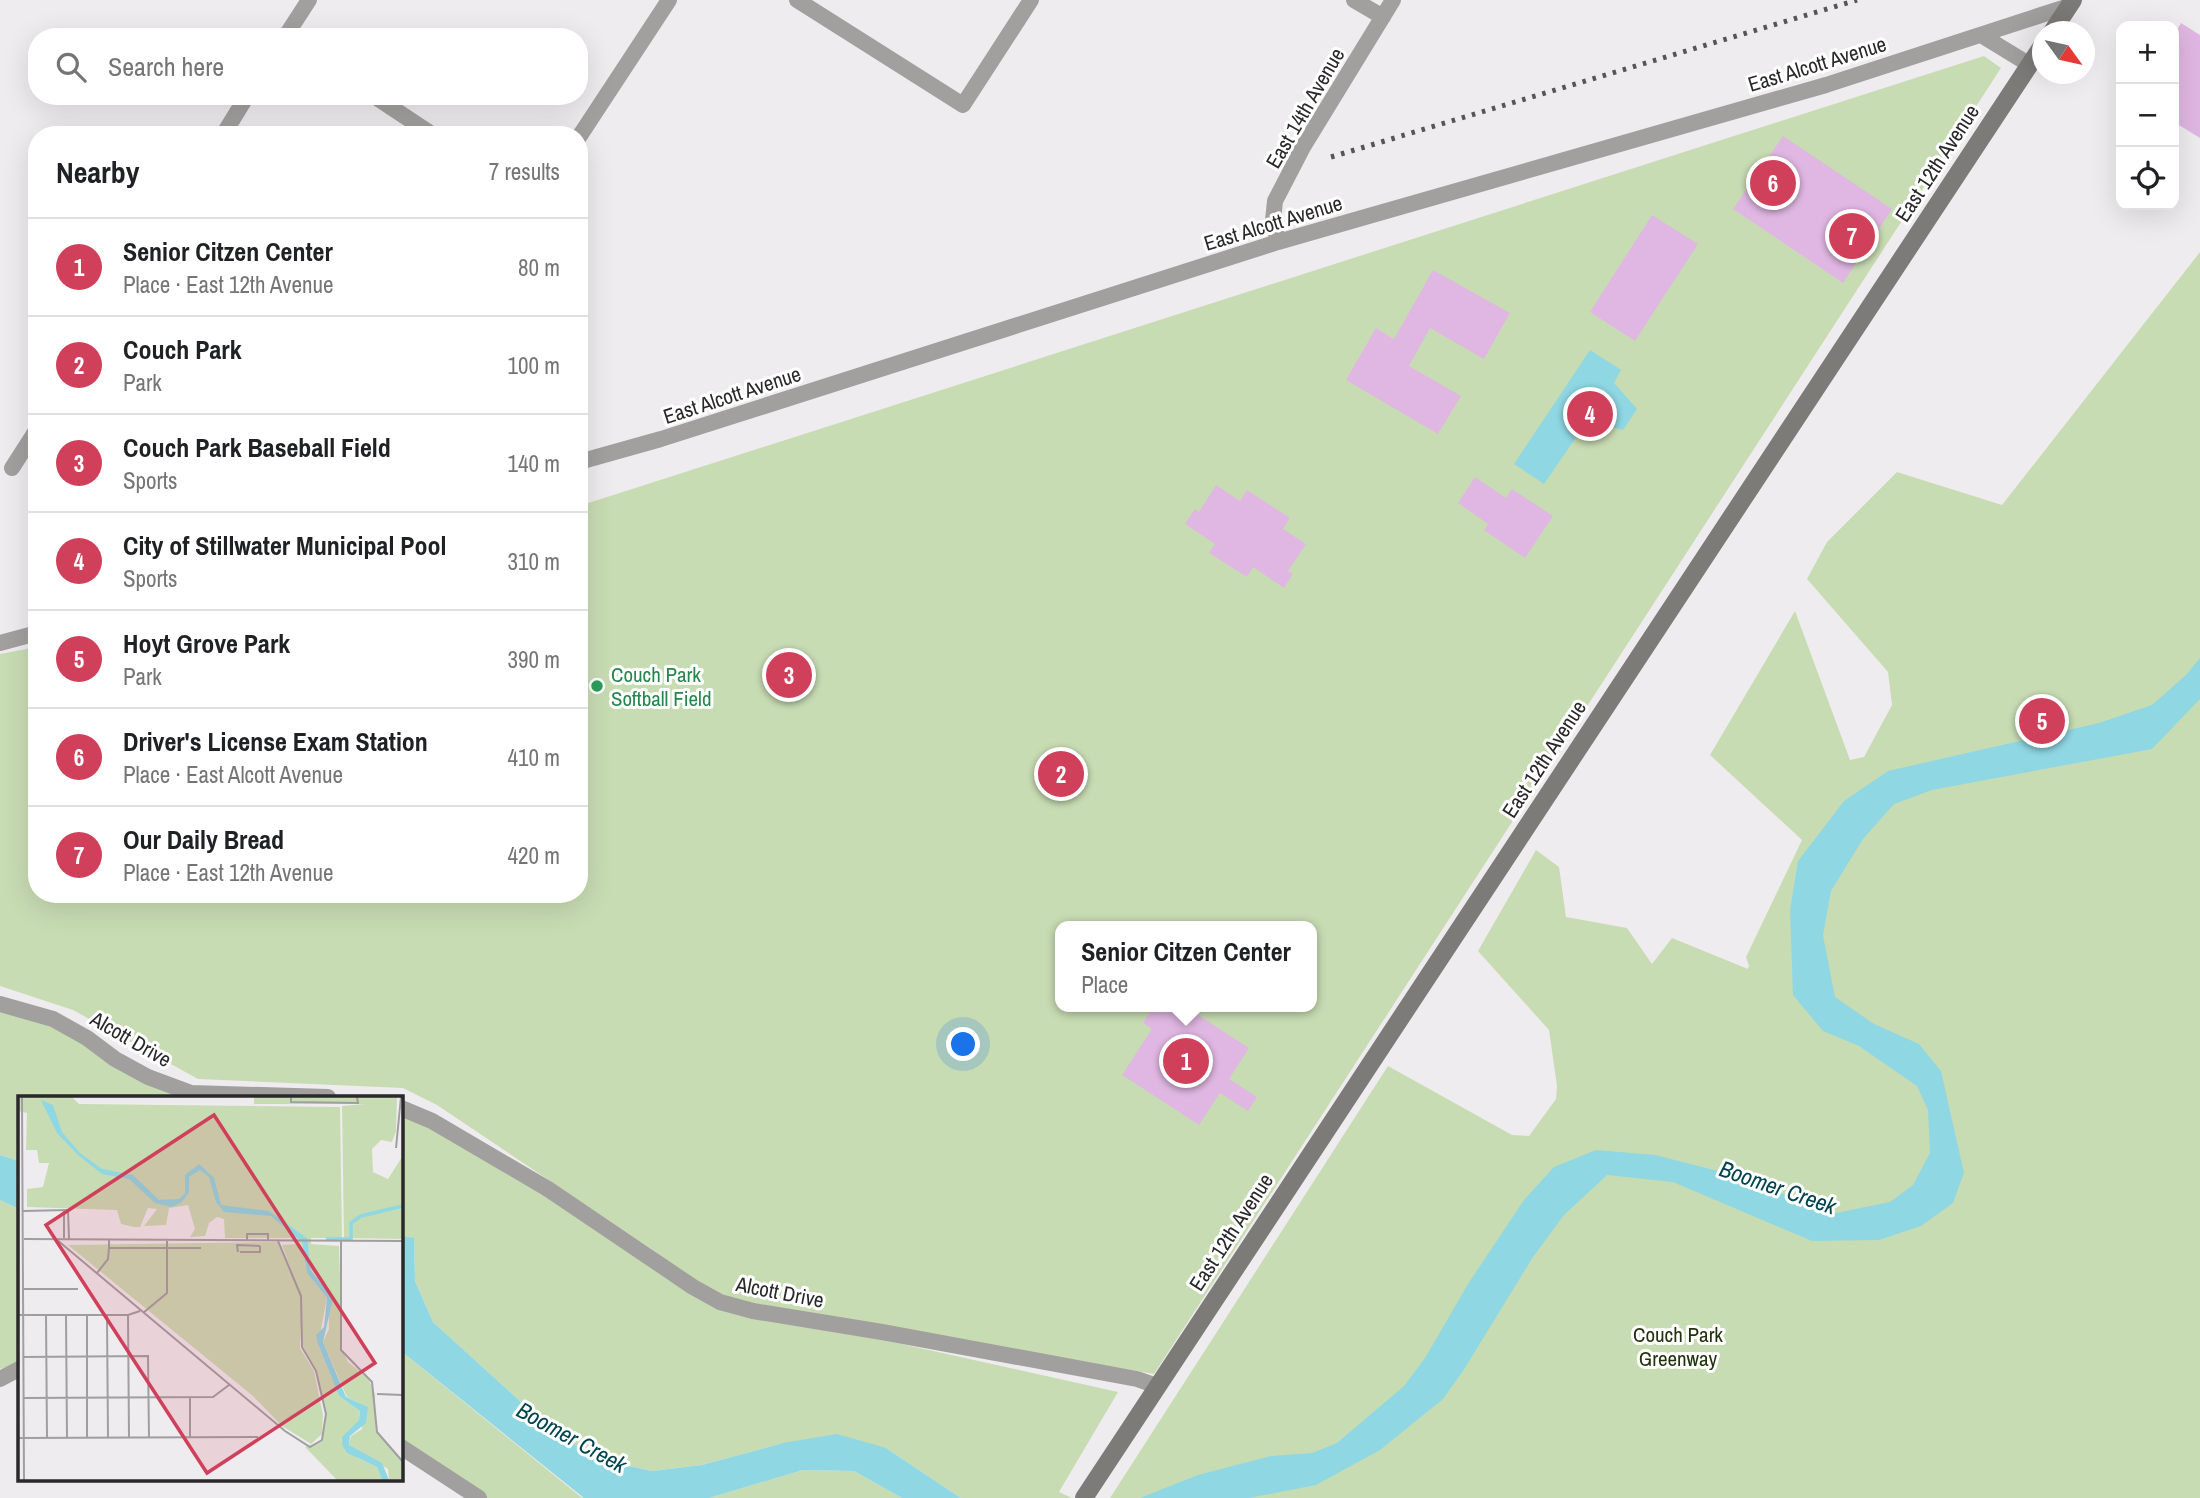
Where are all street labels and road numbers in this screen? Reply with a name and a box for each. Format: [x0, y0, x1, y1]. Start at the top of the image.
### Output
street label: East Alcott Avenue [1744, 29, 1890, 99]
street label: East 14th Avenue [1259, 42, 1351, 174]
street label: East 12th Avenue [1888, 99, 1986, 227]
street label: East Alcott Avenue [1200, 188, 1346, 258]
street label: East Alcott Avenue [659, 359, 805, 431]
street label: East 12th Avenue [1495, 695, 1593, 823]
street label: Alcott Drive [84, 1004, 177, 1074]
street label: East 12th Avenue [1182, 1168, 1280, 1296]
street label: Alcott Drive [733, 1269, 826, 1315]

